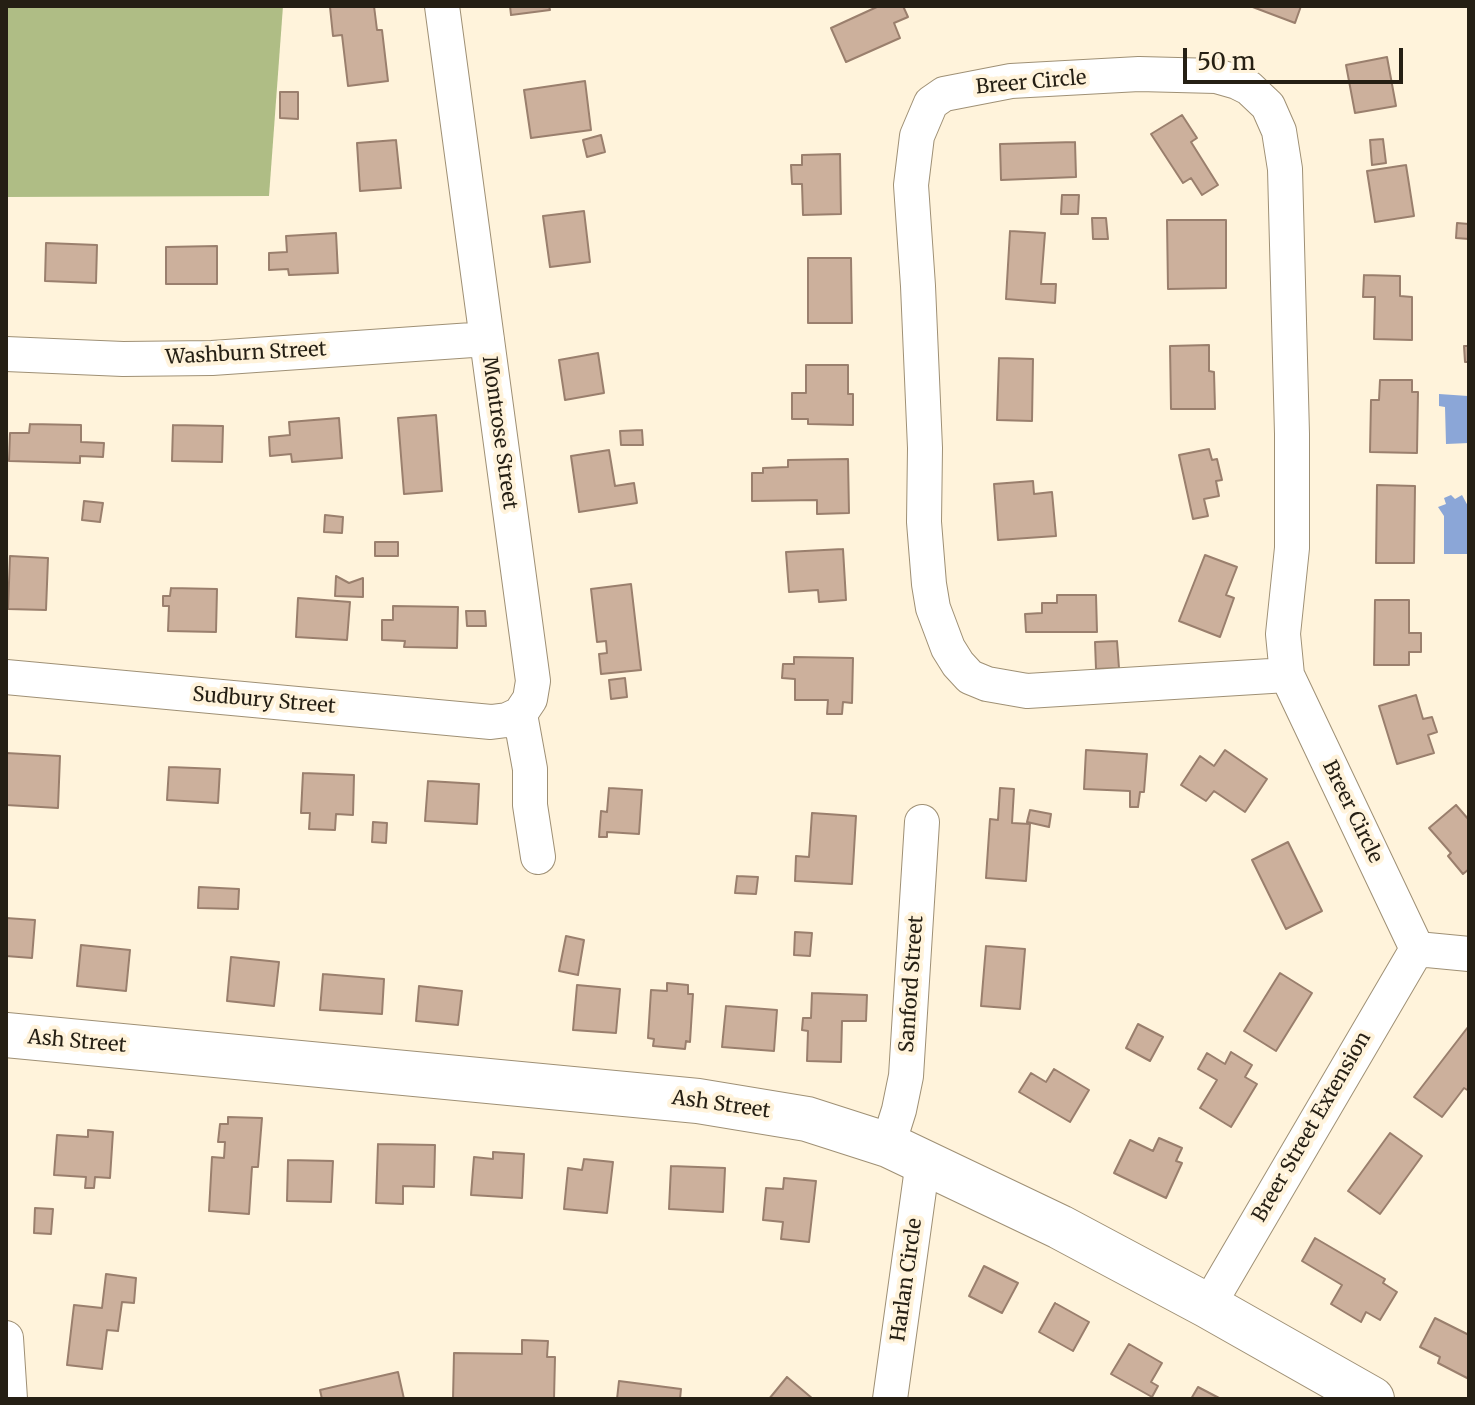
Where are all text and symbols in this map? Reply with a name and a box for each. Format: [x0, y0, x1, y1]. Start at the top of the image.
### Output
scale bar [1187, 32, 1407, 82]
text: 50 m [1197, 46, 1256, 77]
street label: Breer Circle [975, 66, 1087, 100]
street label: Washburn Street [165, 338, 327, 370]
street label: Montrose Street [476, 355, 522, 511]
street label: Sudbury Street [192, 683, 336, 719]
street label: Breer Circle [1317, 757, 1387, 867]
street label: Sanford Street [895, 915, 929, 1053]
street label: Ash Street [27, 1026, 127, 1058]
street label: Breer Street Extension [1248, 1028, 1376, 1226]
street label: Ash Street [670, 1086, 772, 1124]
street label: Harlan Circle [886, 1217, 928, 1343]

